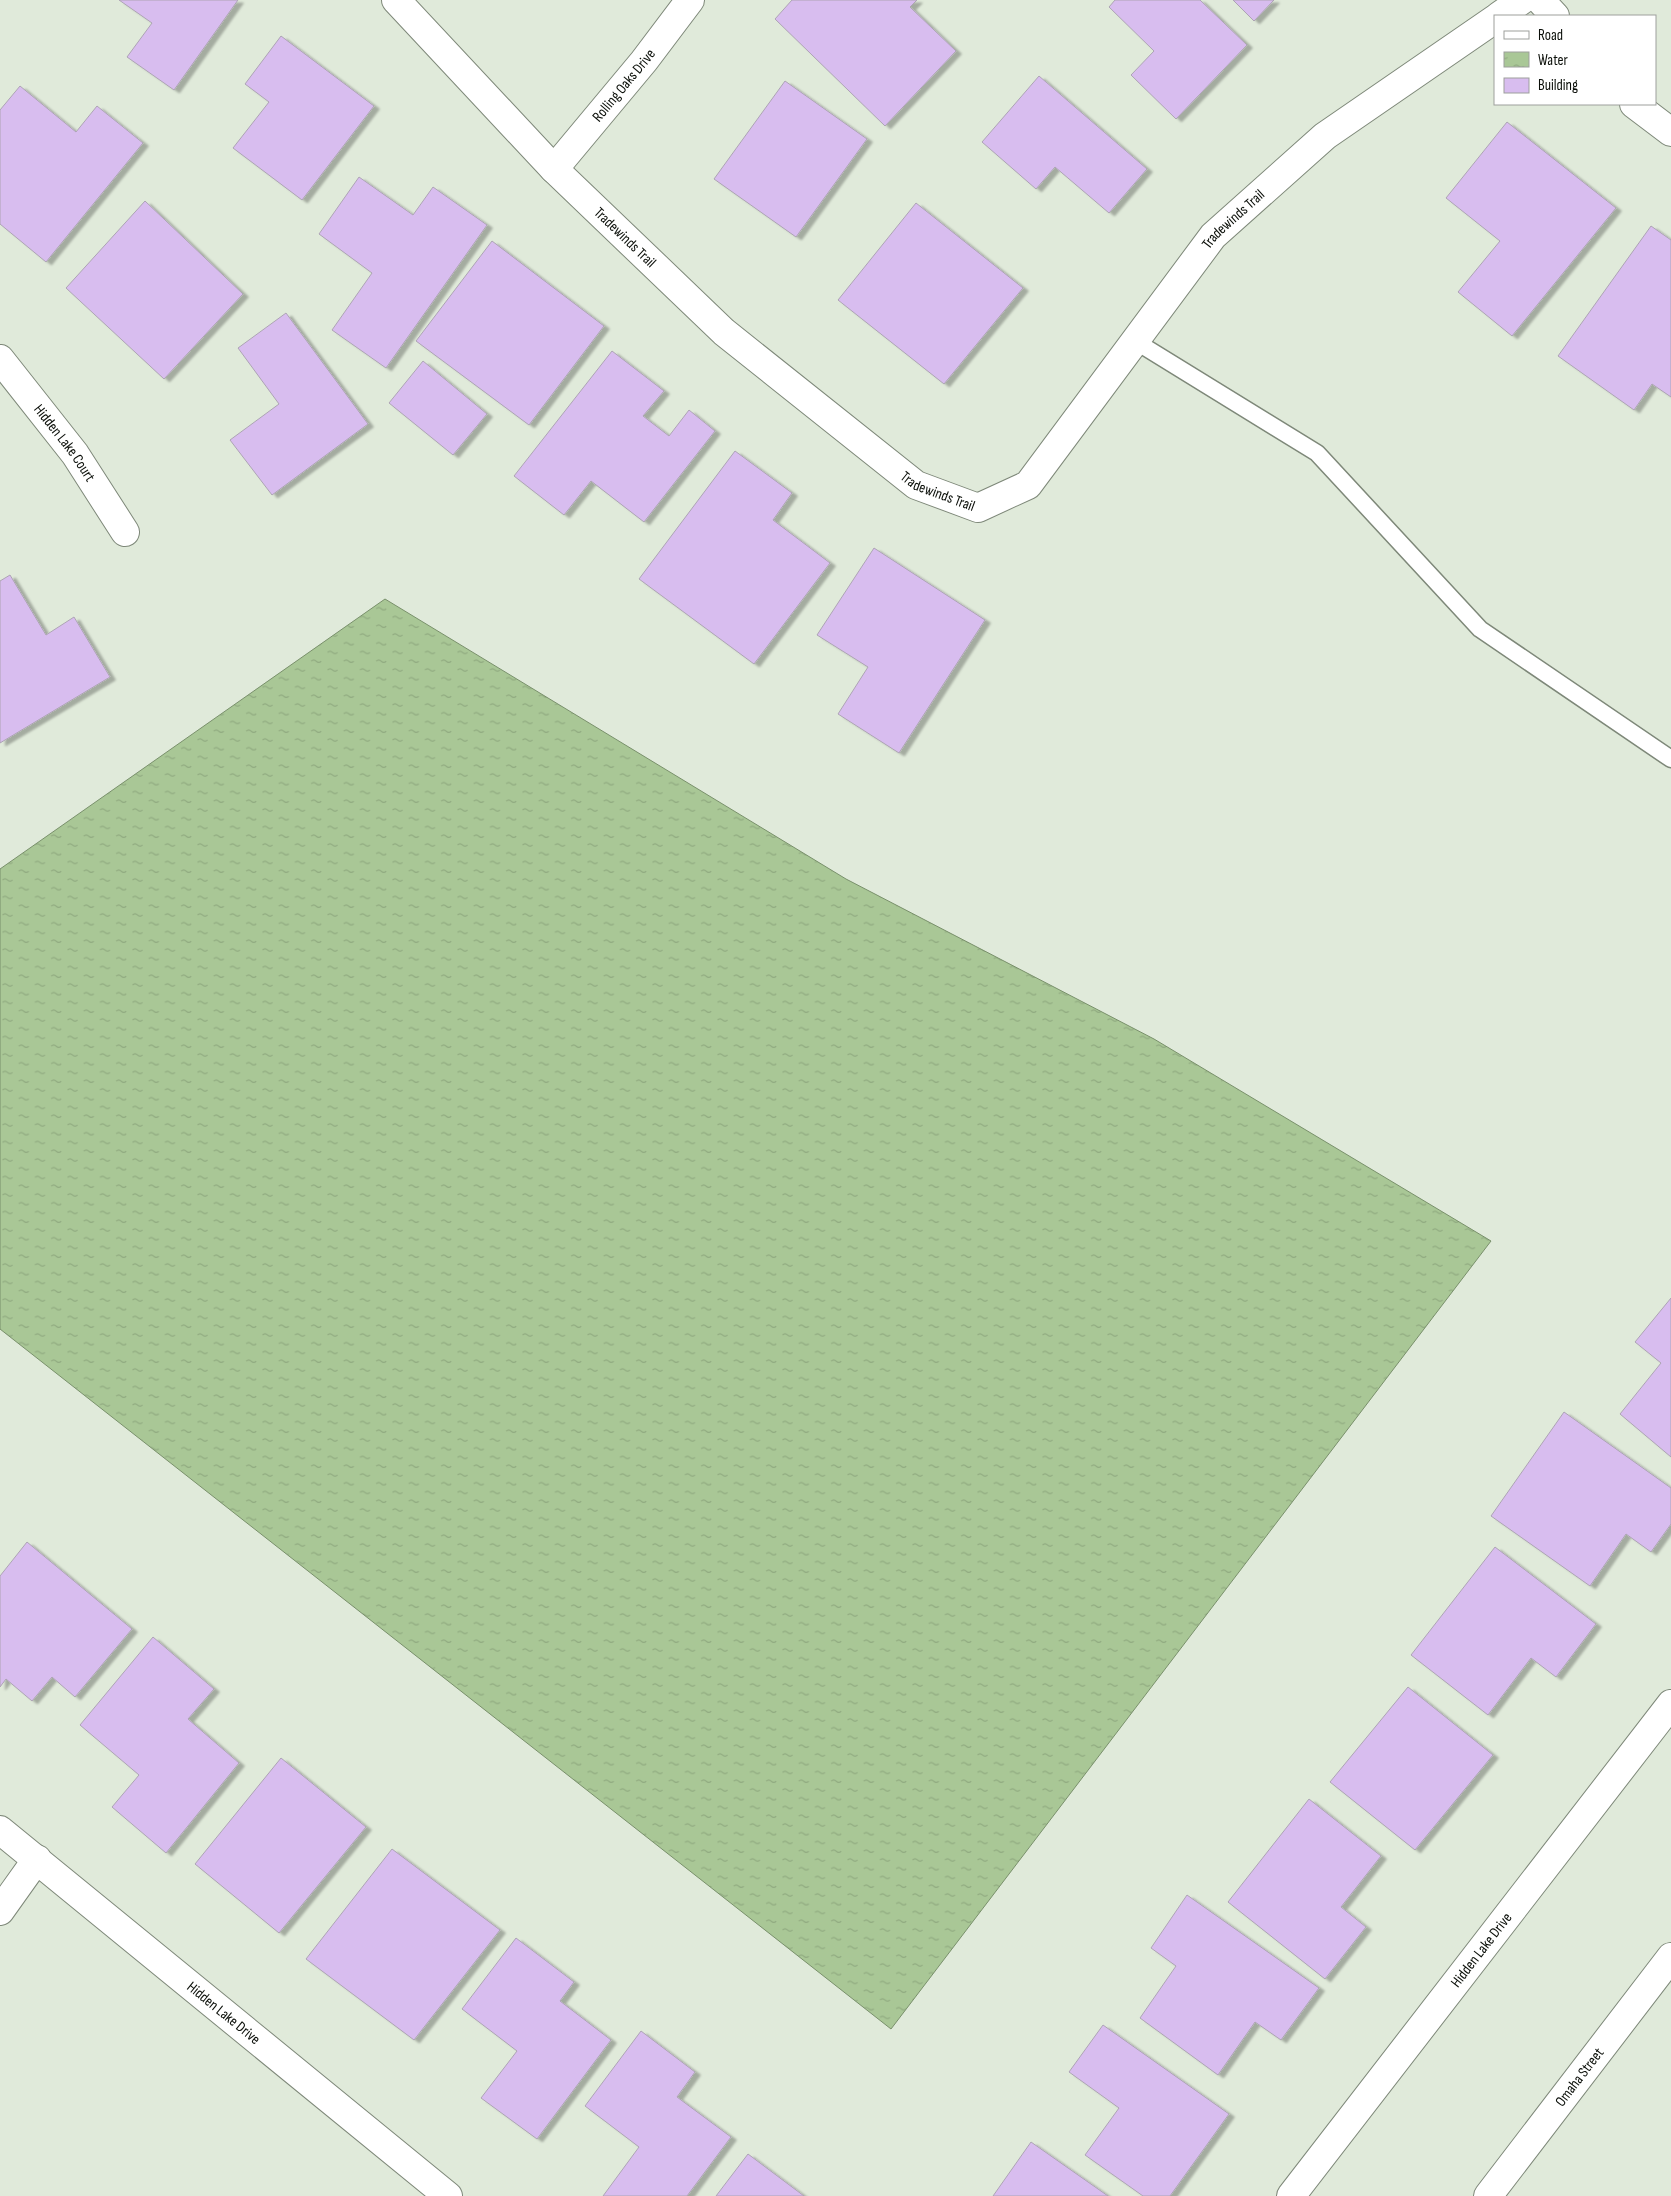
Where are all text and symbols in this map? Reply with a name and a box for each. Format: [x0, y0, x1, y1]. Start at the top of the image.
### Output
legend [1494, 15, 1656, 105]
text: Road [1538, 26, 1563, 45]
street label: Rolling Oaks Drive [588, 45, 659, 126]
text: Water [1538, 51, 1569, 70]
text: Building [1538, 76, 1578, 95]
street label: Tradewinds Trail [1197, 185, 1268, 252]
street label: Tradewinds Trail [590, 203, 660, 272]
street label: Hidden Lake Court [30, 400, 100, 485]
street label: Tradewinds Trail [897, 467, 978, 516]
street label: Hidden Lake Drive [1446, 1909, 1516, 1991]
street label: Hidden Lake Drive [183, 1977, 264, 2048]
street label: Omaha Street [1551, 2043, 1608, 2110]

